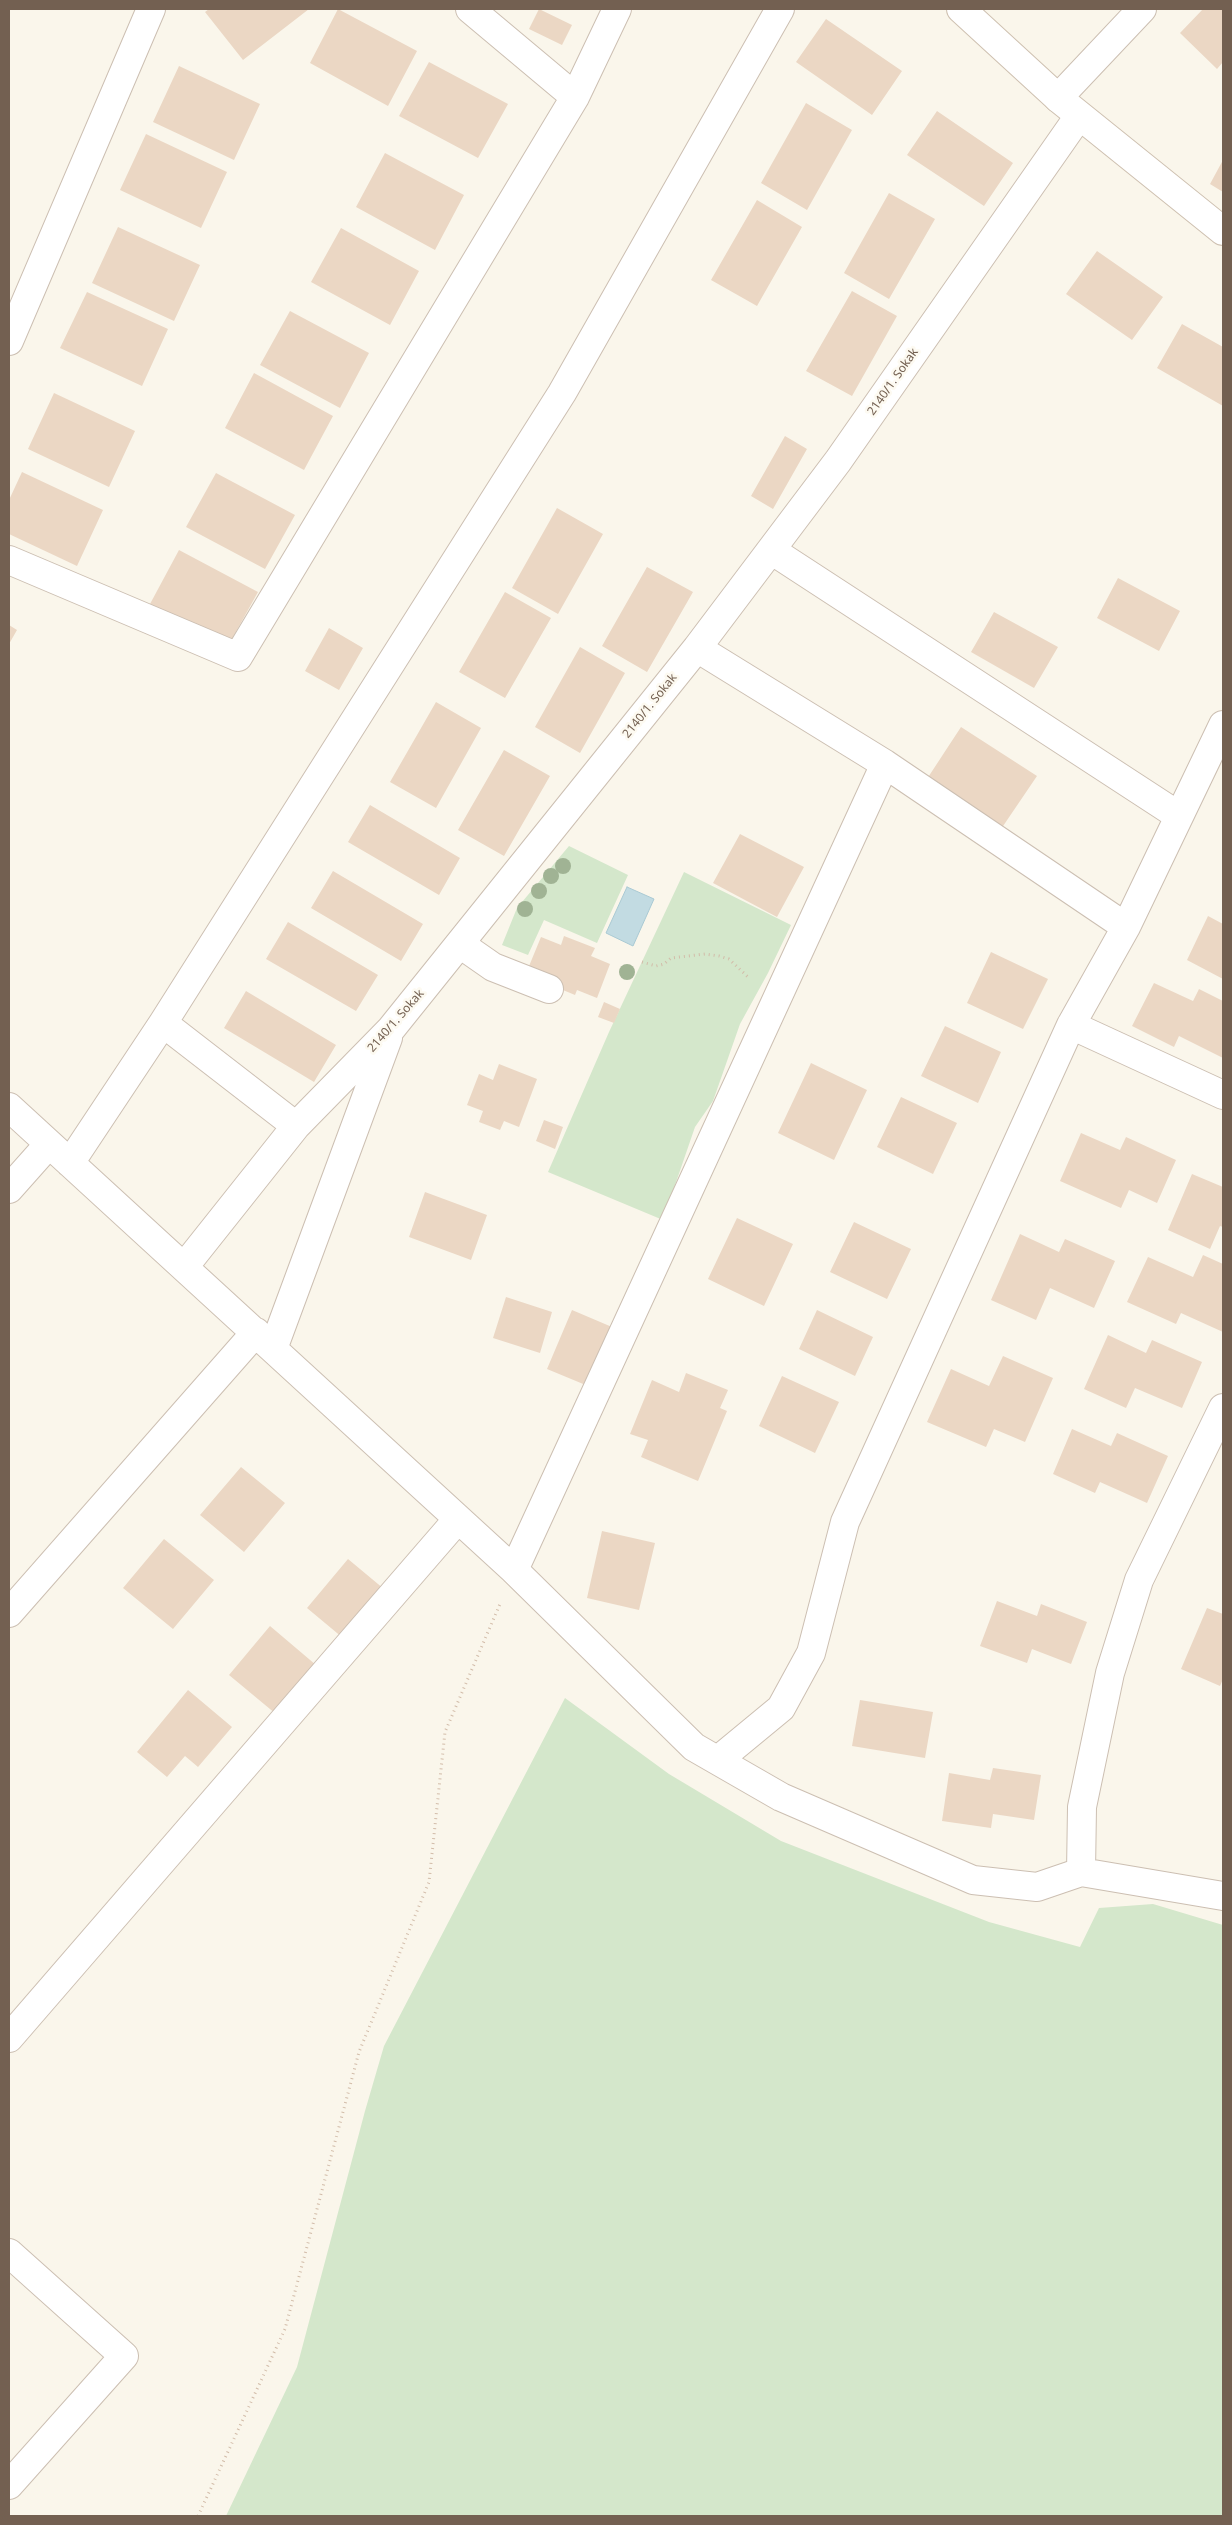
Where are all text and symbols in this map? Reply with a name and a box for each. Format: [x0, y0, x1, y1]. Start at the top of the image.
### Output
street label: 2140/1. Sokak [865, 346, 921, 418]
street label: 2140/1. Sokak [620, 671, 680, 741]
street label: 2140/1. Sokak [365, 987, 427, 1055]

